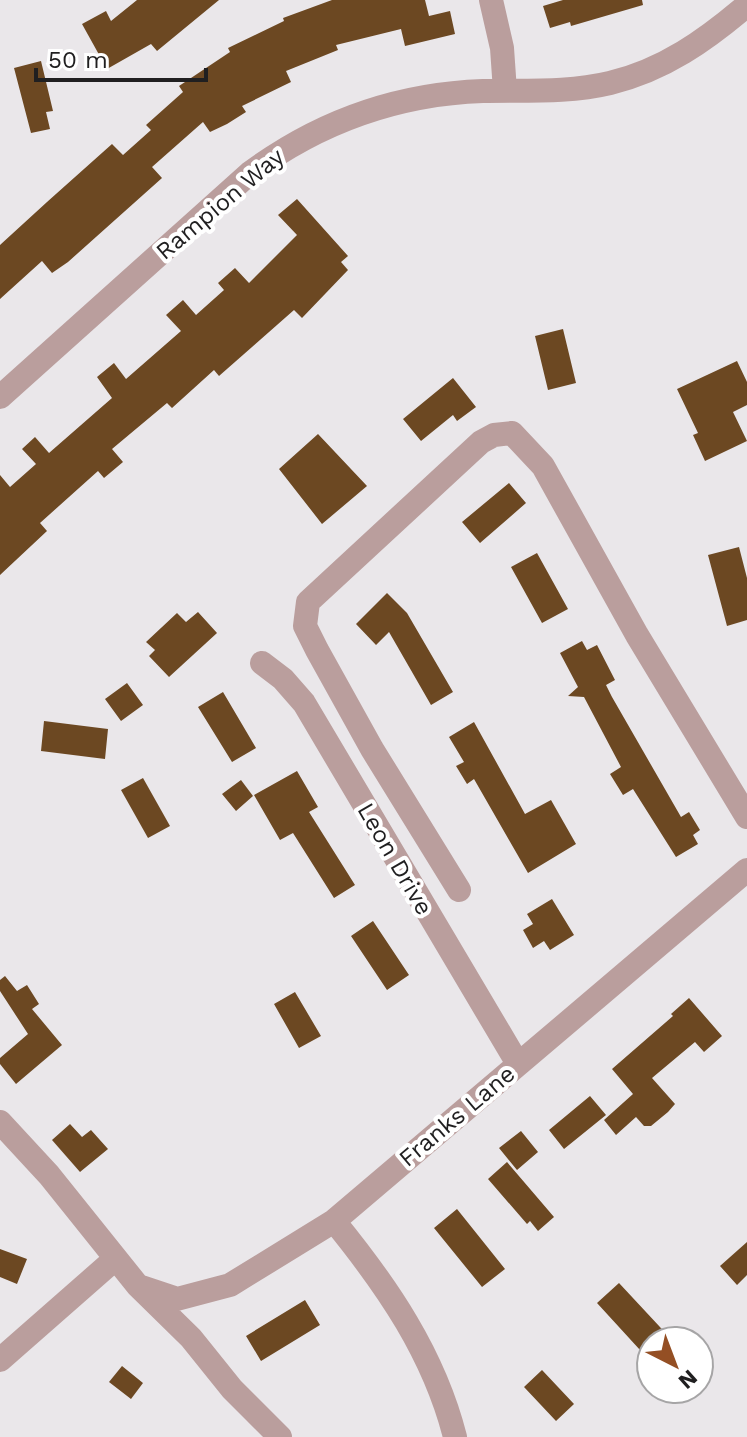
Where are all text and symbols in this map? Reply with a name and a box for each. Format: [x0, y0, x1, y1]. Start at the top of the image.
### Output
scale bar [36, 32, 206, 82]
text: 50 m [48, 46, 108, 74]
street label: Rampion Way [150, 142, 290, 266]
street label: Leon Drive [352, 798, 438, 920]
street label: Franks Lane [393, 1060, 521, 1172]
north arrow [635, 1325, 715, 1405]
text: N [674, 1365, 702, 1394]

